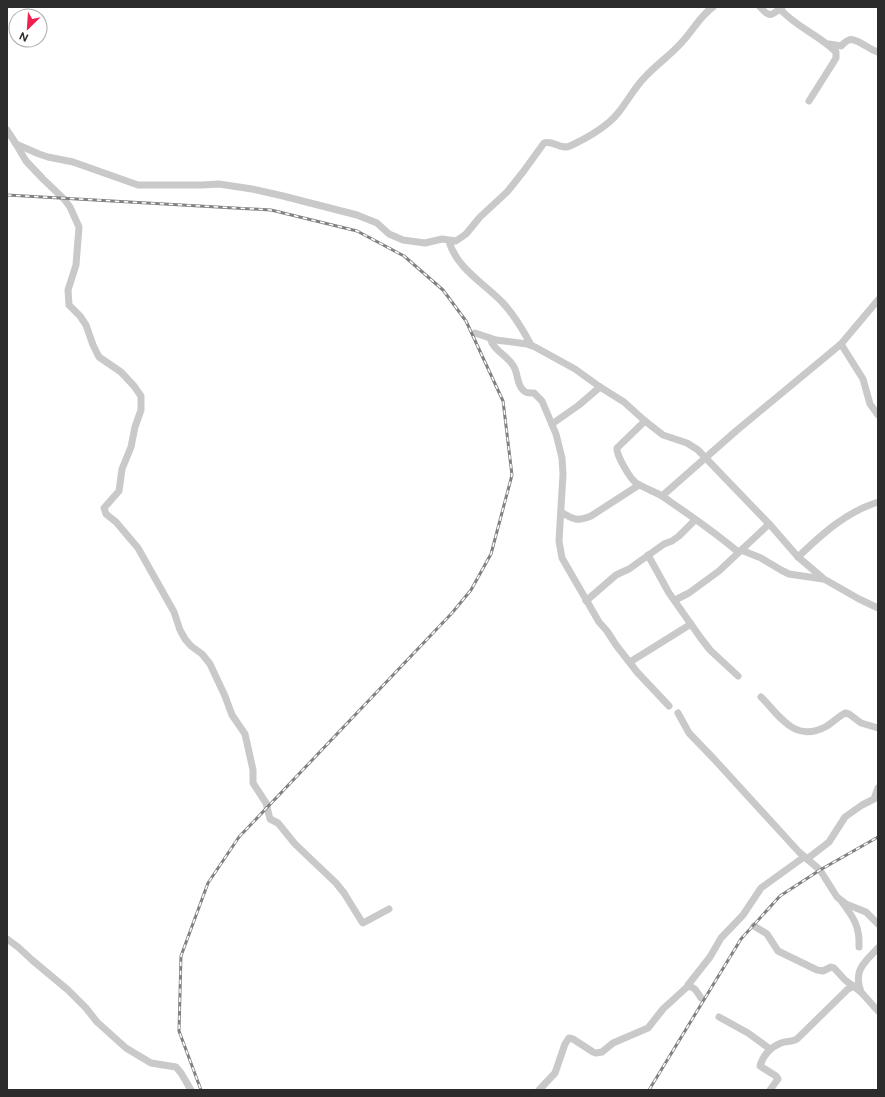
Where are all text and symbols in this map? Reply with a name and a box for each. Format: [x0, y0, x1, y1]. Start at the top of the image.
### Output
north arrow [8, 8, 48, 48]
text: N [17, 29, 31, 44]

